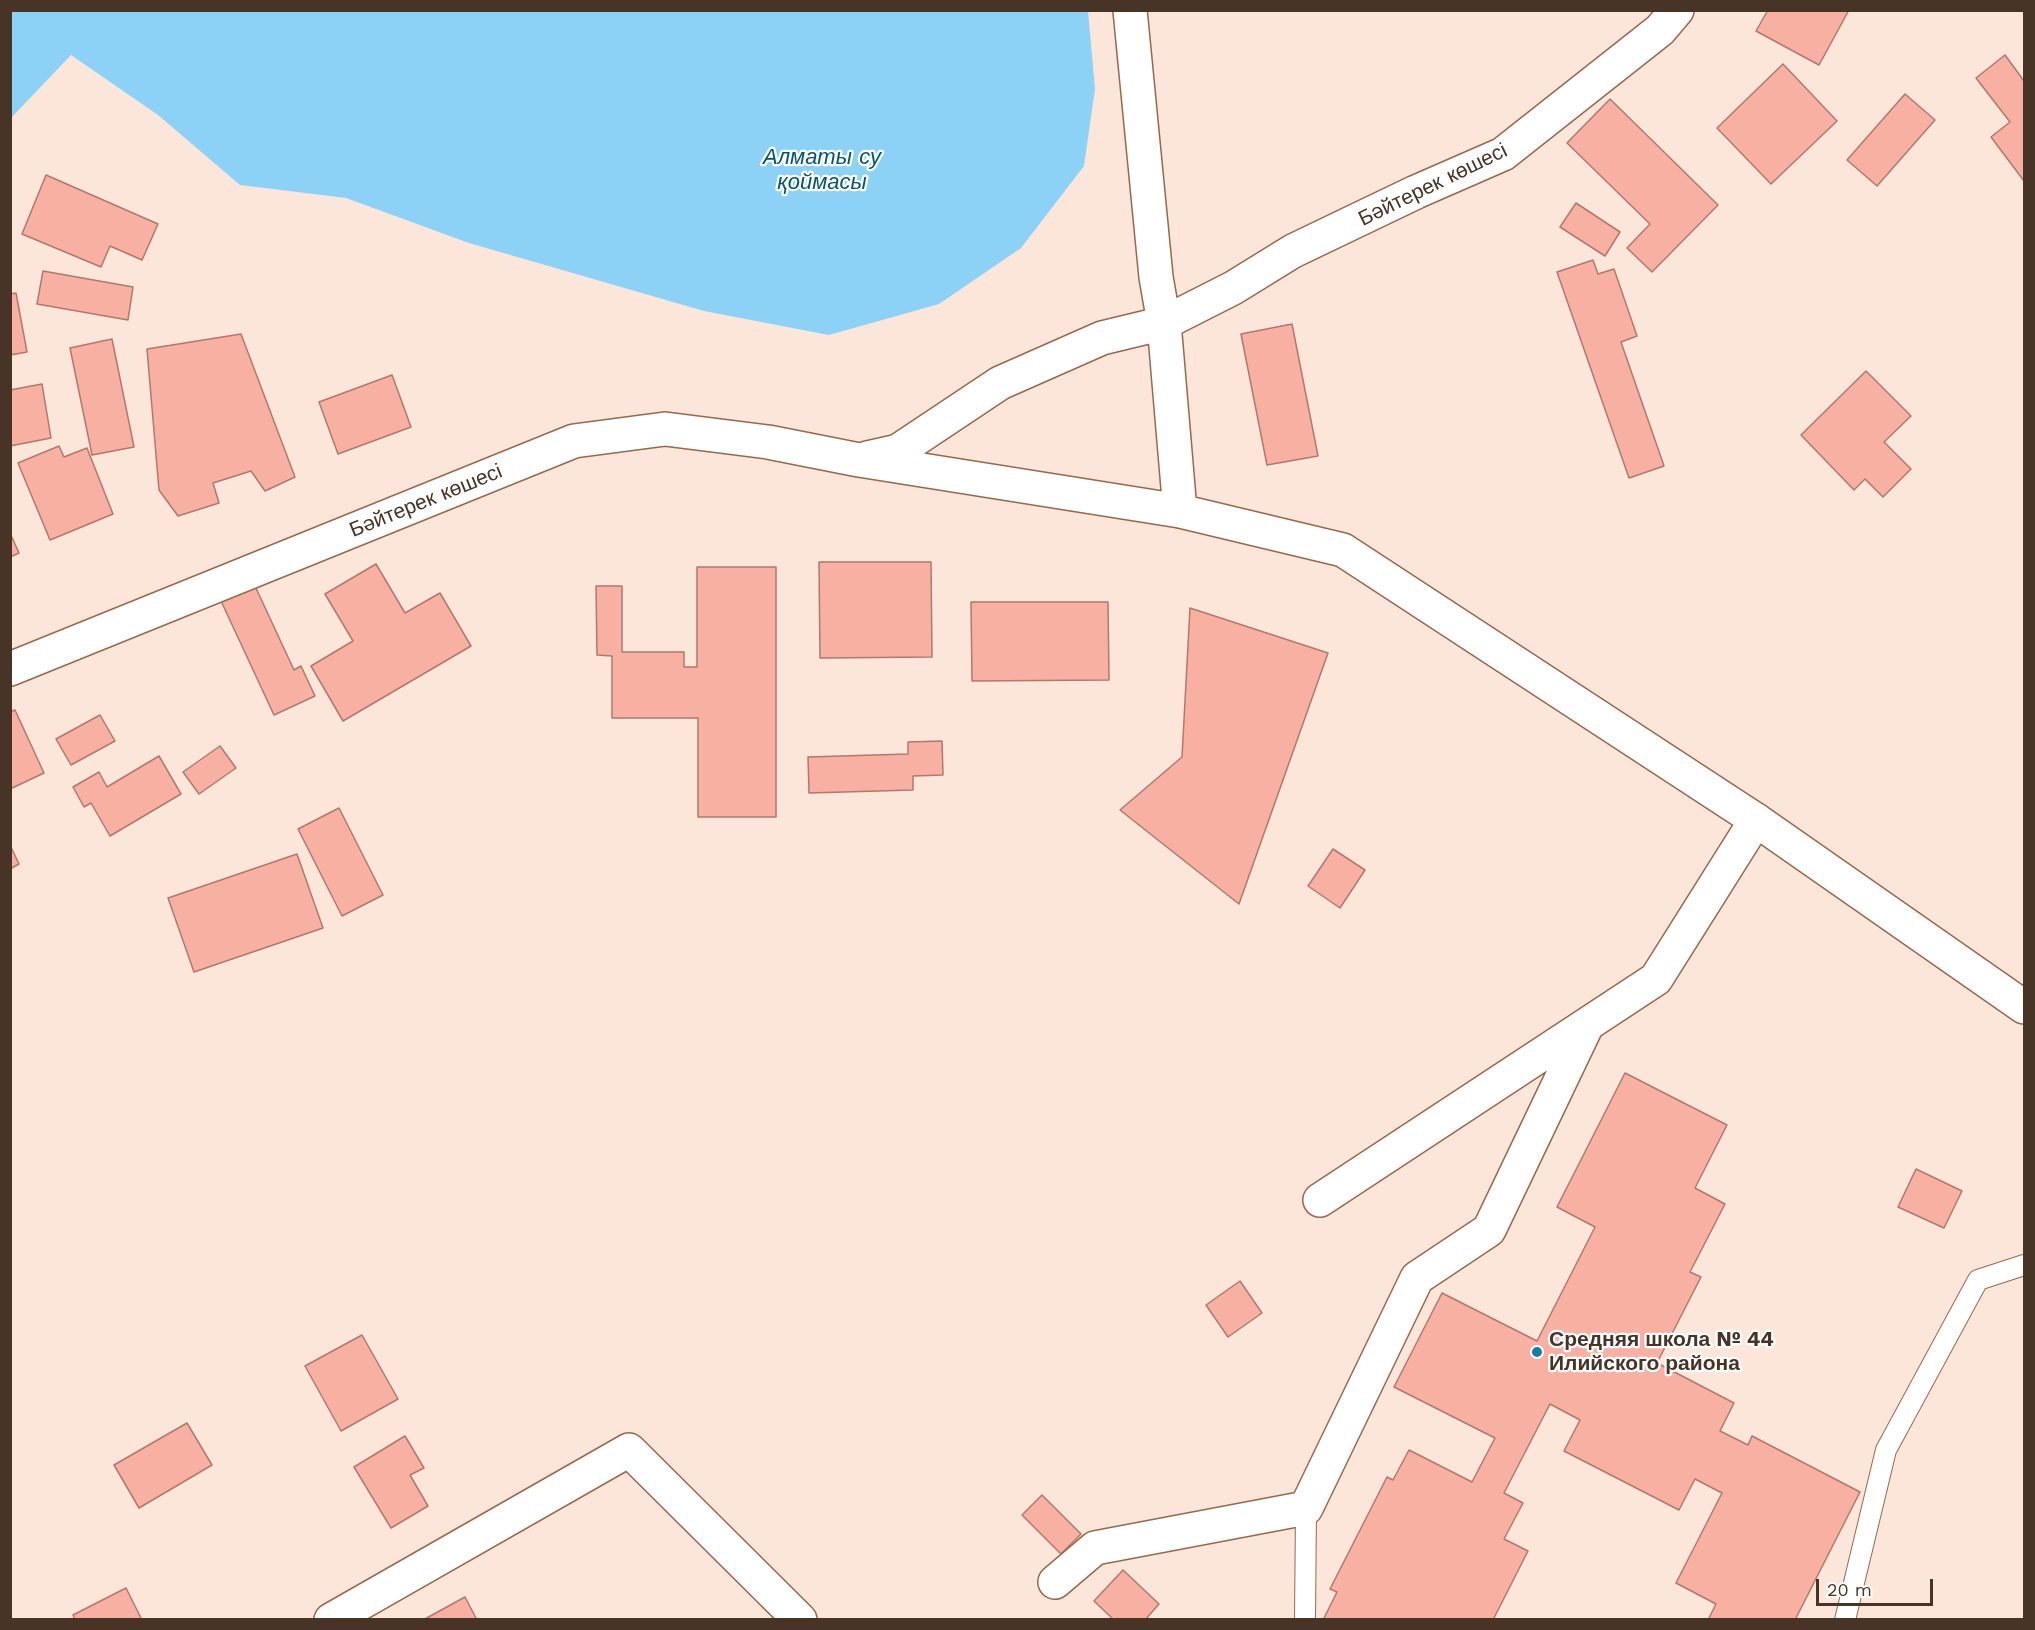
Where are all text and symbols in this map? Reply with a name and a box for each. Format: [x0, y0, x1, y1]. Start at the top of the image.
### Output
street label: Бәйтерек көшесі [1354, 138, 1512, 232]
water label: Алматы су қоймасы [763, 145, 881, 196]
street label: Бәйтерек көшесі [346, 459, 506, 543]
place label: Средняя школа № 44 Илийского района [1549, 1327, 1774, 1377]
marker: Средняя школа № 44 Илийского района [1530, 1345, 1544, 1359]
scale bar [1819, 1567, 1936, 1605]
text: 20 m [1827, 1579, 1872, 1600]

